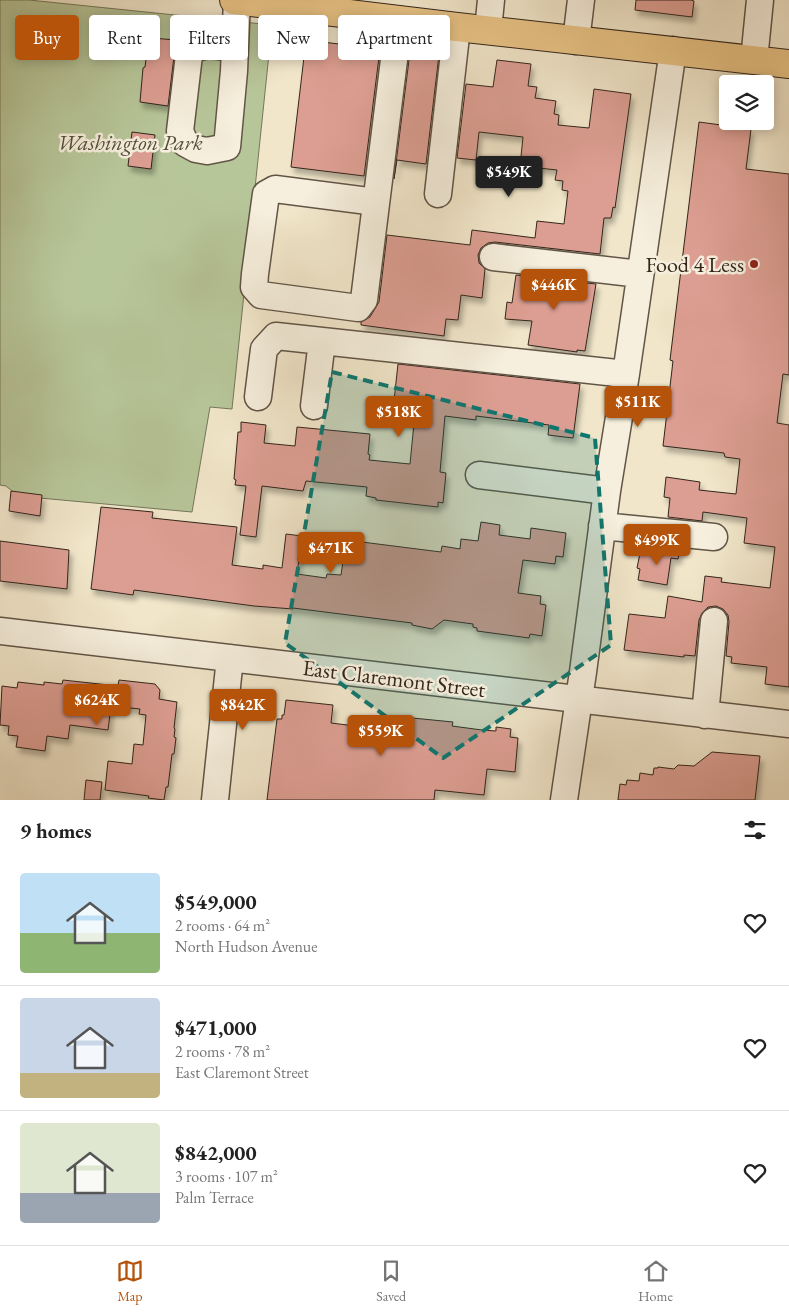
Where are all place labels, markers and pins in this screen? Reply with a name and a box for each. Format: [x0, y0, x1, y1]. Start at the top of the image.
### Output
pin: $549K [474, 156, 544, 198]
place label: Food 4 Less [645, 250, 744, 279]
marker: Food 4 Less [748, 258, 760, 270]
pin: $446K [519, 268, 589, 311]
pin: $511K [603, 386, 673, 428]
pin: $518K [364, 396, 434, 438]
pin: $499K [622, 524, 692, 566]
pin: $471K [296, 532, 366, 574]
pin: $624K [62, 684, 132, 726]
pin: $842K [208, 688, 278, 731]
pin: $559K [346, 714, 416, 757]

